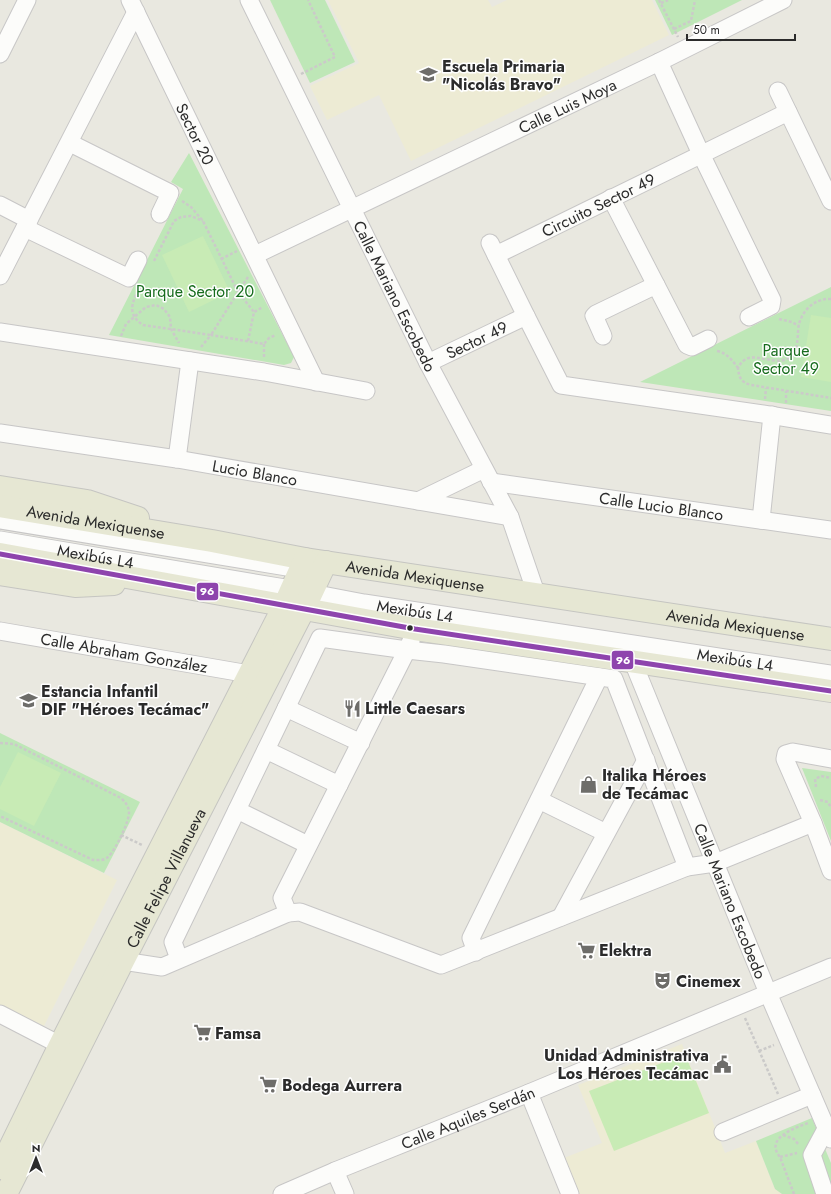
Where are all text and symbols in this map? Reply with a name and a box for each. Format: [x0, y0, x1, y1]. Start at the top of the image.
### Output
scale bar [687, 16, 795, 42]
text: 50 m [693, 21, 720, 39]
place label: Escuela Primaria "Nicolás Bravo" [442, 55, 565, 96]
school or university icon: Escuela Primaria "Nicolás Bravo" [419, 65, 439, 85]
street label: Calle Luis Moya [514, 73, 620, 139]
street label: Sector 20 [170, 99, 220, 169]
street label: Circuito Sector 49 [538, 167, 659, 242]
street label: Calle Mariano Escobedo [348, 216, 442, 376]
park label: Parque Sector 20 [136, 280, 254, 303]
street label: Sector 49 [442, 315, 511, 364]
park label: Parque Sector 49 [753, 339, 819, 380]
street label: Lucio Blanco [211, 454, 299, 491]
street label: Calle Lucio Blanco [598, 486, 725, 526]
street label: Avenida Mexiquense [25, 499, 167, 545]
street label: Mexibús L4 [56, 538, 136, 574]
street label: Avenida Mexiquense [344, 554, 486, 598]
line badge: 96 [196, 582, 219, 601]
text: 96 [200, 583, 214, 599]
street label: Mexibús L4 [375, 594, 455, 628]
street label: Avenida Mexiquense [665, 603, 806, 646]
unlabelled marker [405, 623, 415, 633]
street label: Calle Abraham González [39, 627, 210, 678]
street label: Mexibús L4 [695, 642, 775, 677]
line badge: 96 [611, 650, 634, 670]
text: 96 [616, 652, 630, 668]
place label: Estancia Infantil DIF "Héroes Tecámac" [41, 680, 209, 721]
school or university icon: Estancia Infantil DIF "Héroes Tecámac" [18, 690, 38, 710]
place label: Little Caesars [365, 697, 465, 720]
restaurant icon: Little Caesars [342, 698, 362, 718]
place label: Italika Héroes de Tecámac [602, 764, 706, 805]
shop icon: Italika Héroes de Tecámac [579, 774, 599, 794]
street label: Calle Felipe Villanueva [120, 804, 211, 952]
street label: Calle Mariano Escobedo [688, 820, 773, 982]
place label: Elektra [599, 939, 652, 962]
supermarket icon: Elektra [576, 940, 596, 960]
place label: Cinemex [676, 970, 741, 993]
theatre icon: Cinemex [653, 971, 673, 991]
place label: Famsa [215, 1022, 261, 1045]
supermarket icon: Famsa [192, 1023, 212, 1043]
place label: Unidad Administrativa Los Héroes Tecámac [544, 1044, 709, 1085]
public building icon: Unidad Administrativa Los Héroes Tecámac [712, 1054, 732, 1074]
place label: Bodega Aurrera [282, 1074, 402, 1097]
supermarket icon: Bodega Aurrera [259, 1075, 279, 1095]
street label: Calle Aquiles Serdán [398, 1080, 538, 1155]
north arrow [16, 1138, 56, 1178]
text: N [32, 1140, 40, 1156]

